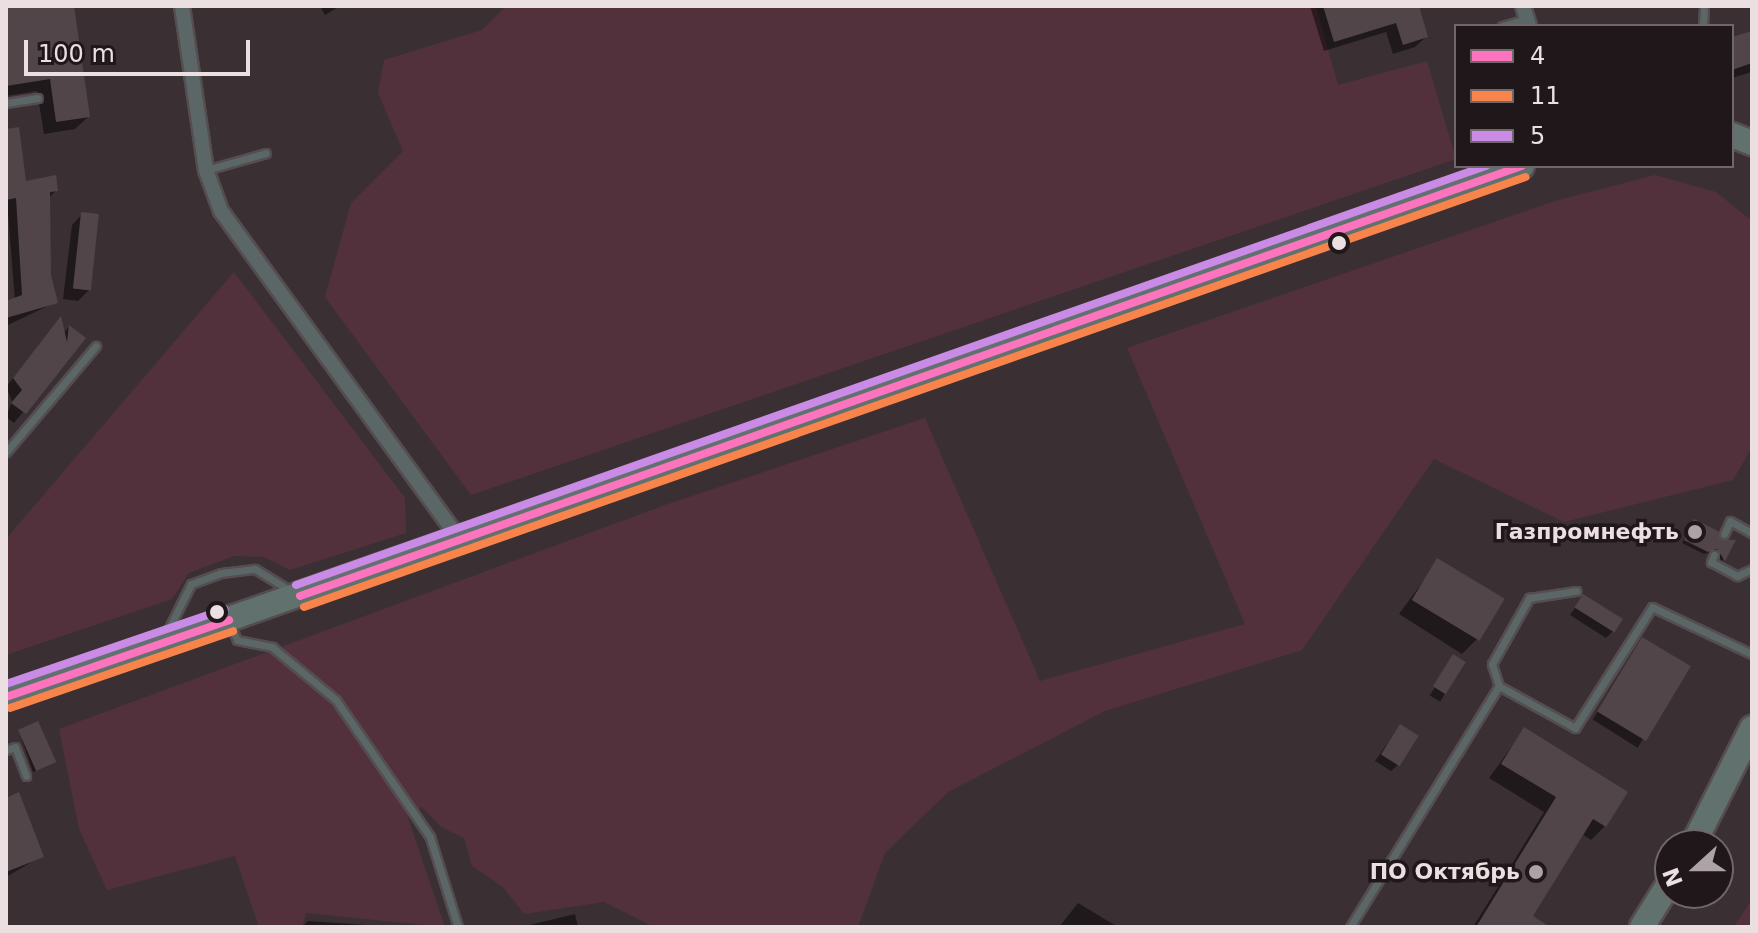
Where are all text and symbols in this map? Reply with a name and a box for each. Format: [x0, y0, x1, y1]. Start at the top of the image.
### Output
scale bar [28, 24, 254, 74]
legend [1454, 24, 1734, 168]
text: 100 m [38, 40, 115, 68]
text: 4 [1530, 42, 1545, 70]
text: 11 [1530, 82, 1561, 110]
text: 5 [1530, 122, 1545, 150]
unlabelled marker [1331, 235, 1347, 251]
place label: Газпромнефть [1495, 519, 1679, 545]
marker: Газпромнефть [1686, 523, 1704, 541]
unlabelled marker [209, 604, 225, 620]
north arrow [1654, 829, 1734, 909]
place label: ПО Октябрь [1370, 859, 1520, 885]
marker: ПО Октябрь [1527, 863, 1545, 881]
text: N [1658, 864, 1688, 890]

